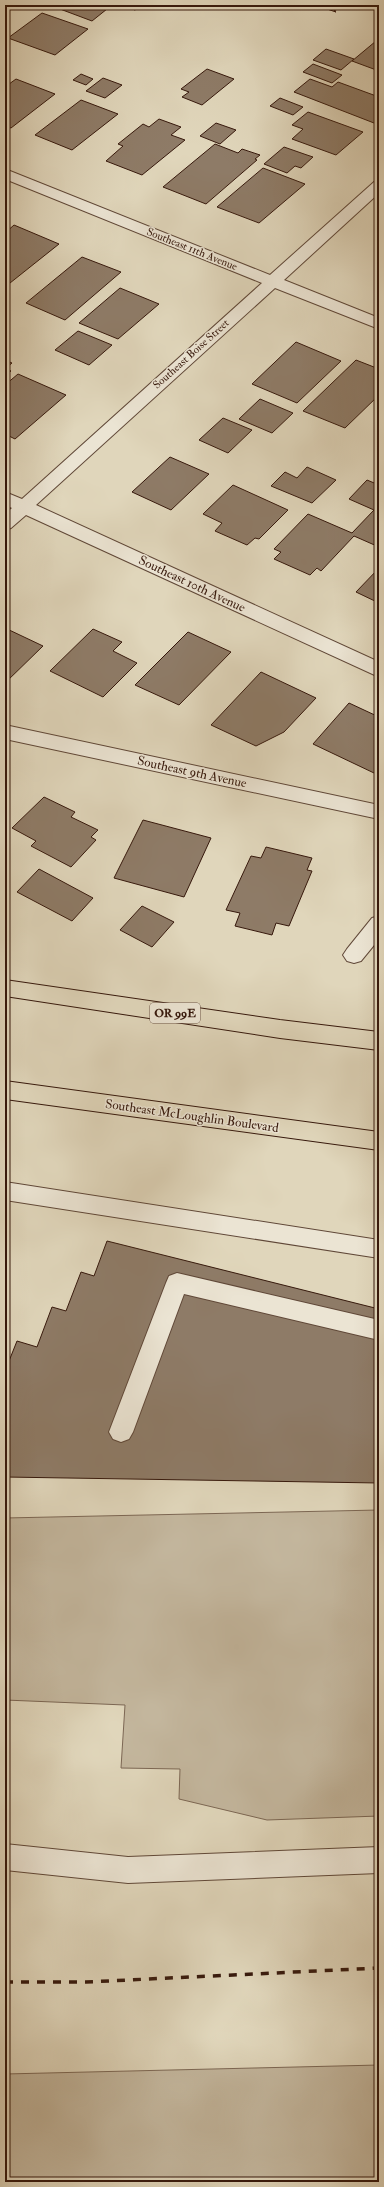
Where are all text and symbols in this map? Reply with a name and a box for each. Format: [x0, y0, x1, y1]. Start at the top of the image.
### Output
street label: Southeast 11th Avenue [145, 225, 240, 273]
street label: Southeast Boise Street [150, 316, 232, 392]
street label: Southeast 10th Avenue [136, 552, 248, 616]
street label: Southeast 9th Avenue [136, 753, 249, 792]
road number: OR 99E [150, 1003, 200, 1023]
street label: Southeast McLoughlin Boulevard [104, 1096, 280, 1136]

